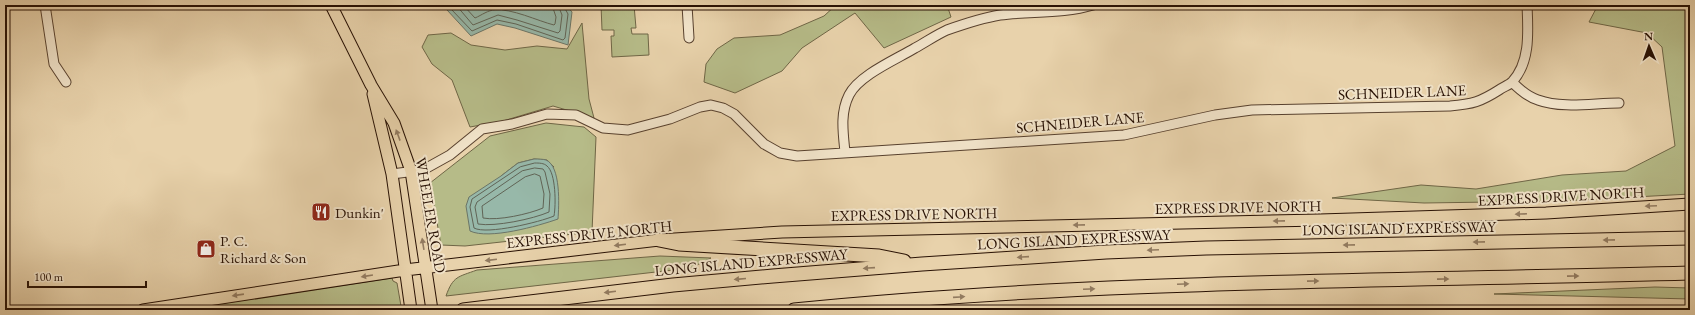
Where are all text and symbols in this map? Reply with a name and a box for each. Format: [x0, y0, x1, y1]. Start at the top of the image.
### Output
north arrow [1629, 26, 1669, 66]
text: N [1644, 29, 1653, 43]
street label: SCHNEIDER LANE [1338, 80, 1467, 104]
street label: SCHNEIDER LANE [1015, 107, 1145, 137]
one-way arrow [395, 128, 401, 140]
street label: WHEELER ROAD [411, 156, 451, 274]
street label: EXPRESS DRIVE NORTH [1477, 182, 1645, 210]
street label: EXPRESS DRIVE NORTH [1154, 196, 1322, 218]
restaurant icon: Dunkin' [310, 201, 332, 223]
place label: Dunkin' [335, 203, 384, 222]
street label: EXPRESS DRIVE NORTH [830, 203, 998, 225]
one-way arrow [1645, 203, 1657, 210]
one-way arrow [1515, 210, 1527, 217]
street label: EXPRESS DRIVE NORTH [505, 216, 673, 252]
street label: LONG ISLAND EXPRESSWAY [1302, 217, 1497, 239]
one-way arrow [1272, 218, 1285, 224]
one-way arrow [1072, 222, 1085, 228]
street label: LONG ISLAND EXPRESSWAY [977, 224, 1172, 254]
place label: P. C. Richard & Son [220, 231, 307, 267]
one-way arrow [1602, 237, 1615, 243]
shop icon: P. C. Richard & Son [195, 238, 217, 260]
one-way arrow [420, 238, 426, 250]
one-way arrow [1473, 239, 1485, 246]
one-way arrow [614, 241, 626, 248]
one-way arrow [1342, 242, 1355, 248]
street label: LONG ISLAND EXPRESSWAY [654, 244, 850, 280]
one-way arrow [1146, 247, 1159, 253]
one-way arrow [1017, 254, 1029, 261]
one-way arrow [485, 257, 497, 264]
scale bar [28, 263, 146, 289]
one-way arrow [863, 265, 875, 271]
text: 100 m [34, 269, 64, 285]
one-way arrow [361, 273, 373, 279]
one-way arrow [1567, 273, 1580, 279]
one-way arrow [734, 275, 746, 282]
one-way arrow [1437, 275, 1449, 282]
one-way arrow [1307, 278, 1320, 284]
one-way arrow [1177, 281, 1189, 288]
one-way arrow [1083, 285, 1095, 292]
one-way arrow [604, 289, 616, 295]
one-way arrow [232, 292, 244, 298]
one-way arrow [953, 293, 965, 300]

